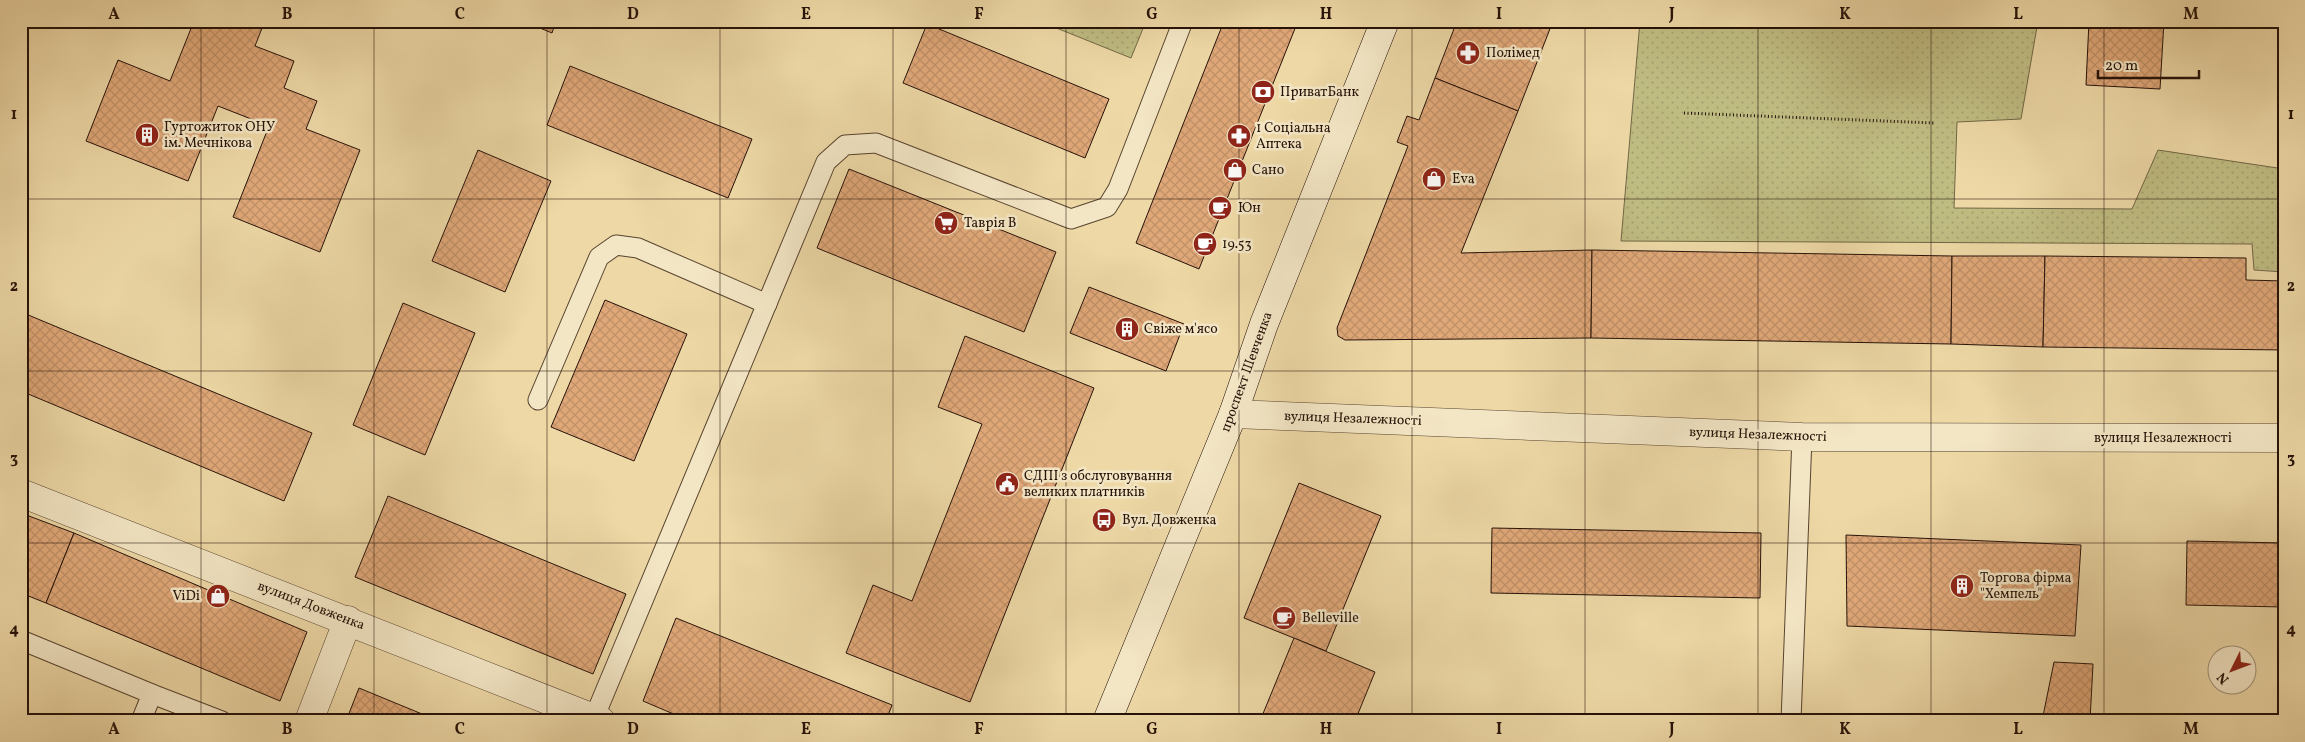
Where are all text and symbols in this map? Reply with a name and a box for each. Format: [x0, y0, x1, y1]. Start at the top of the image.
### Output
text: A [108, 4, 120, 26]
text: B [282, 4, 293, 26]
text: C [455, 4, 465, 26]
text: D [627, 4, 639, 26]
text: E [801, 4, 811, 26]
text: F [974, 4, 984, 26]
text: G [1146, 4, 1158, 26]
text: H [1320, 4, 1332, 26]
text: I [1496, 4, 1502, 26]
text: J [1668, 4, 1675, 26]
text: K [1839, 4, 1851, 26]
text: L [2013, 4, 2023, 26]
text: M [2183, 4, 2199, 26]
pharmacy icon: Полімед [1455, 40, 1481, 66]
place label: Полімед [1486, 44, 1540, 63]
scale bar [2098, 48, 2199, 80]
text: 20 m [2105, 56, 2138, 77]
bank icon: ПриватБанк [1250, 79, 1276, 105]
place label: ПриватБанк [1280, 83, 1360, 102]
text: 1 [11, 104, 17, 126]
text: 1 [2288, 104, 2294, 126]
place label: Гуртожиток ОНУ ім. Мечнікова [164, 118, 275, 153]
place label: 1 Соціальна Аптека [1256, 119, 1331, 154]
building icon: Гуртожиток ОНУ ім. Мечнікова [134, 122, 160, 148]
pharmacy icon: 1 Соціальна Аптека [1226, 123, 1252, 149]
shop icon: Сано [1222, 157, 1248, 183]
place label: Сано [1252, 161, 1284, 180]
shop icon: Eva [1421, 166, 1447, 192]
place label: Eva [1452, 170, 1475, 189]
cafe icon: Юн [1207, 195, 1233, 221]
place label: Юн [1238, 199, 1261, 218]
supermarket icon: Таврія В [933, 210, 959, 236]
place label: Таврія В [964, 214, 1016, 233]
cafe icon: 19.53 [1192, 231, 1218, 257]
place label: 19.53 [1222, 235, 1252, 254]
text: 2 [10, 276, 18, 298]
text: 2 [2287, 276, 2295, 298]
street label: проспект Шевченка [1216, 309, 1278, 435]
building icon: Свіже м'ясо [1114, 316, 1140, 342]
place label: Свіже м'ясо [1144, 320, 1218, 339]
street label: вулиця Незалежності [1284, 407, 1422, 431]
street label: вулиця Незалежності [1689, 423, 1827, 447]
street label: вулиця Незалежності [2094, 429, 2232, 448]
text: 3 [10, 448, 18, 470]
text: 3 [2287, 448, 2295, 470]
place label: СДПІ з обслуговування великих платників [1024, 467, 1172, 502]
public building icon: СДПІ з обслуговування великих платників [994, 471, 1020, 497]
bus stop icon: Вул. Довженка [1091, 507, 1117, 533]
place label: Вул. Довженка [1122, 511, 1217, 530]
place label: Торгова фірма "Хемпель" [1980, 569, 2071, 604]
building icon: Торгова фірма "Хемпель" [1949, 573, 1975, 599]
street label: вулиця Довженка [255, 577, 367, 635]
shop icon: ViDi [205, 583, 231, 609]
place label: ViDi [172, 587, 200, 606]
cafe icon: Belleville [1271, 605, 1297, 631]
place label: Belleville [1302, 609, 1359, 628]
text: 4 [9, 619, 19, 641]
text: 4 [2286, 619, 2296, 641]
north arrow [2208, 644, 2258, 694]
text: N [2213, 668, 2234, 688]
text: A [108, 719, 120, 741]
text: B [282, 719, 293, 741]
text: C [455, 719, 465, 741]
text: D [627, 719, 639, 741]
text: E [801, 719, 811, 741]
text: F [974, 719, 984, 741]
text: G [1146, 719, 1158, 741]
text: H [1320, 719, 1332, 741]
text: I [1496, 719, 1502, 741]
text: J [1668, 719, 1675, 741]
text: K [1839, 719, 1851, 741]
text: L [2013, 719, 2023, 741]
text: M [2183, 719, 2199, 741]

